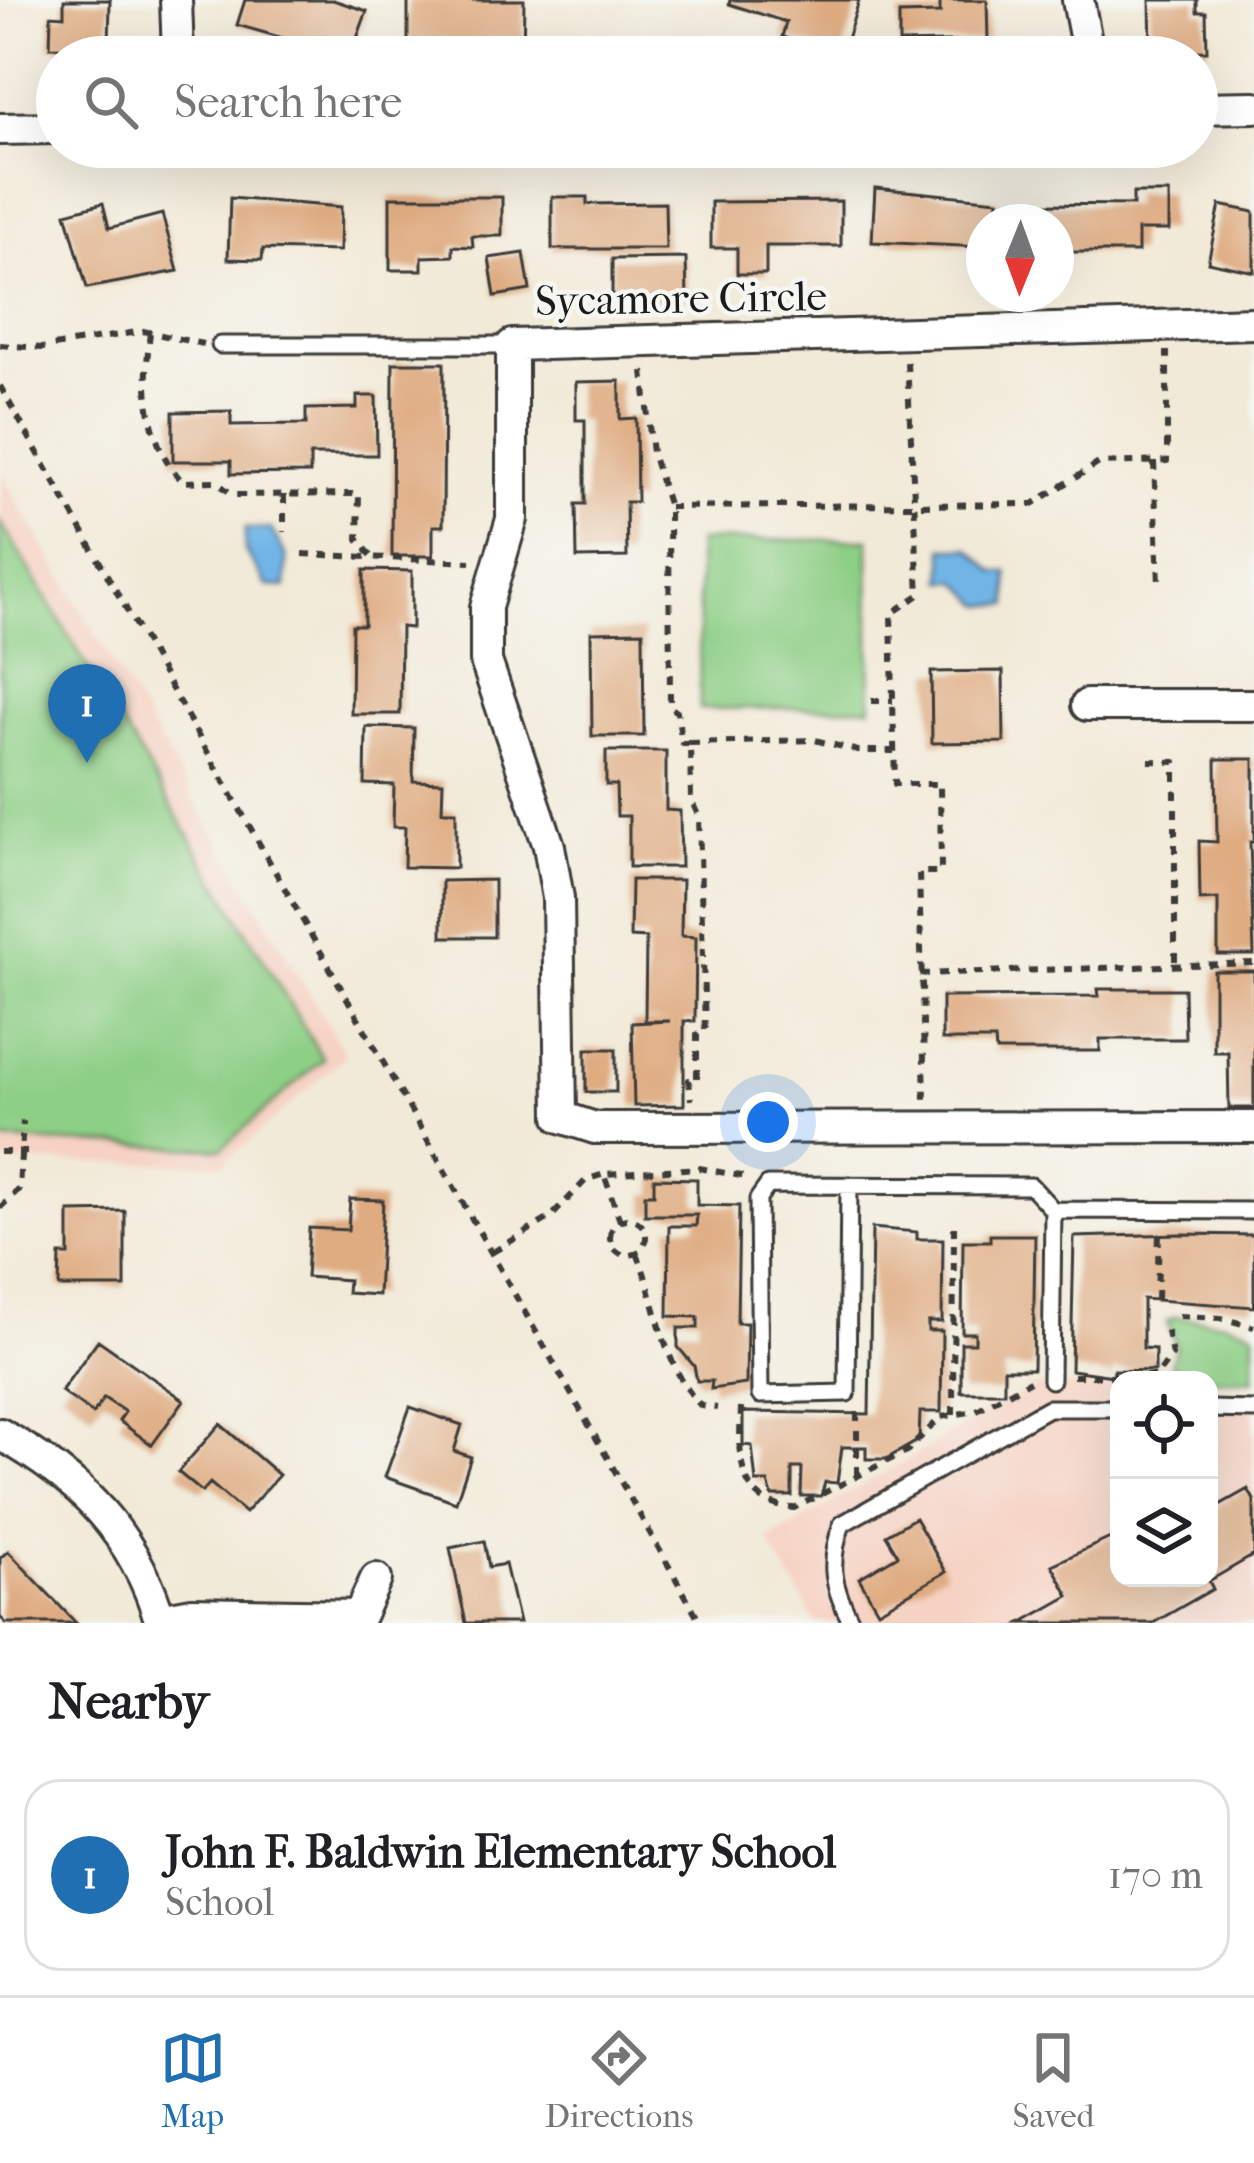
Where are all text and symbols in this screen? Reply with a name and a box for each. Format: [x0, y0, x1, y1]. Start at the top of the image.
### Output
search box [36, 36, 1218, 168]
icon: search [78, 69, 144, 135]
text: Search here [174, 76, 402, 129]
north arrow [966, 204, 1074, 312]
street label: Sycamore Circle [535, 272, 827, 326]
pin: 1 [48, 664, 126, 763]
your location [738, 1092, 798, 1152]
map controls [1110, 1371, 1218, 1587]
button: locate [1110, 1371, 1218, 1479]
button: layers [1110, 1479, 1218, 1587]
text: Nearby [48, 1671, 209, 1731]
text: John F. Baldwin Elementary School [165, 1826, 836, 1879]
text: 1 [83, 1852, 97, 1898]
text: 170 m [1108, 1852, 1203, 1898]
text: School [165, 1879, 274, 1925]
tab: Map [160, 2025, 226, 2136]
tab: Directions [545, 2025, 693, 2136]
tab: Saved [1013, 2025, 1094, 2136]

